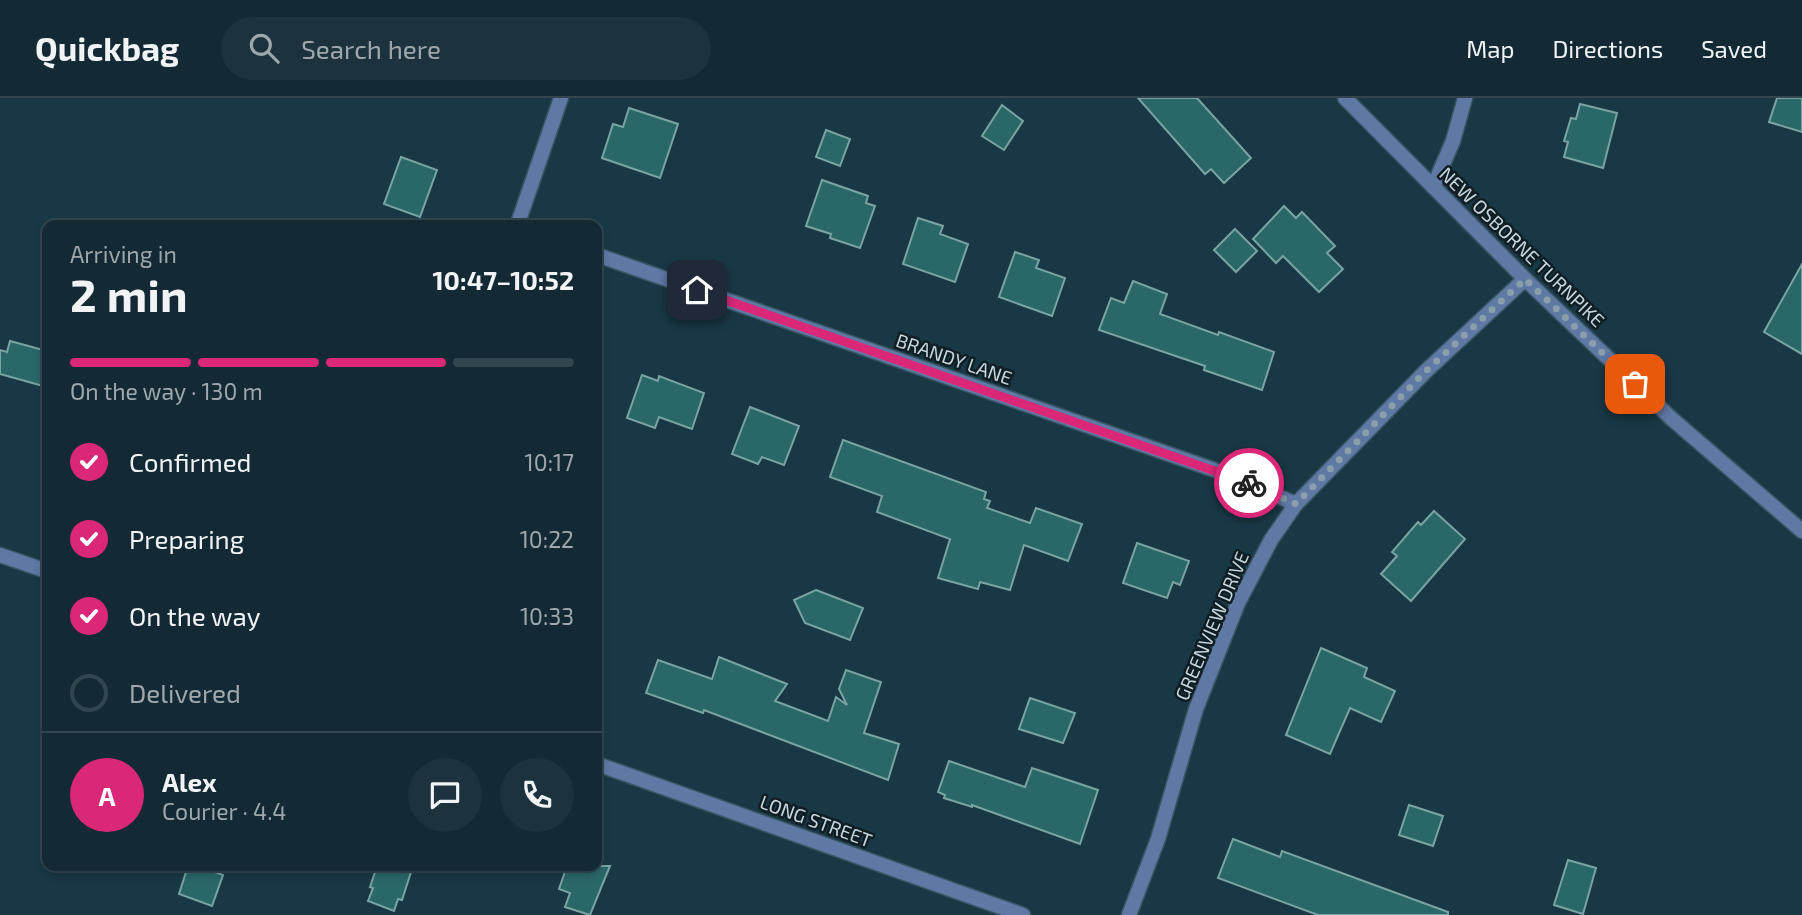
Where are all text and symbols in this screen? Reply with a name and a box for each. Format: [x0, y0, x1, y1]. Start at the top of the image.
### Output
search box [221, 17, 711, 80]
text: Quickbag [35, 28, 179, 68]
icon: search [245, 29, 283, 67]
text: Search here [301, 33, 441, 64]
text: Map [1466, 34, 1514, 63]
text: Directions [1552, 34, 1663, 63]
text: Saved [1701, 34, 1767, 63]
street label: NEW OSBORNE TURNPIKE [1435, 162, 1610, 331]
text: Arriving in [70, 240, 177, 268]
pin [667, 260, 727, 320]
text: 10:47–10:52 [432, 264, 574, 295]
text: 2 min [70, 266, 188, 321]
icon: home [678, 271, 716, 309]
street label: BRANDY LANE [893, 328, 1015, 389]
pin [1605, 354, 1665, 414]
icon: bag [1616, 365, 1654, 403]
text: On the way · 130 m [70, 377, 263, 405]
icon: check [70, 443, 108, 481]
text: Confirmed [129, 446, 252, 477]
text: 10:17 [525, 448, 574, 476]
courier [1214, 448, 1284, 518]
icon: bike [1230, 464, 1268, 502]
icon: check [70, 520, 108, 558]
text: Preparing [129, 523, 244, 554]
text: 10:22 [520, 525, 574, 553]
street label: GREENVIEW DRIVE [1170, 548, 1253, 704]
icon: check [70, 597, 108, 635]
text: On the way [129, 600, 260, 631]
text: 10:33 [520, 602, 574, 630]
text: Delivered [129, 677, 241, 708]
button: chat [408, 758, 482, 832]
button: phone [500, 758, 574, 832]
text: Alex [162, 766, 217, 797]
text: A [99, 780, 115, 811]
street label: LONG STREET [757, 790, 875, 851]
text: Courier · 4.4 [162, 797, 286, 825]

